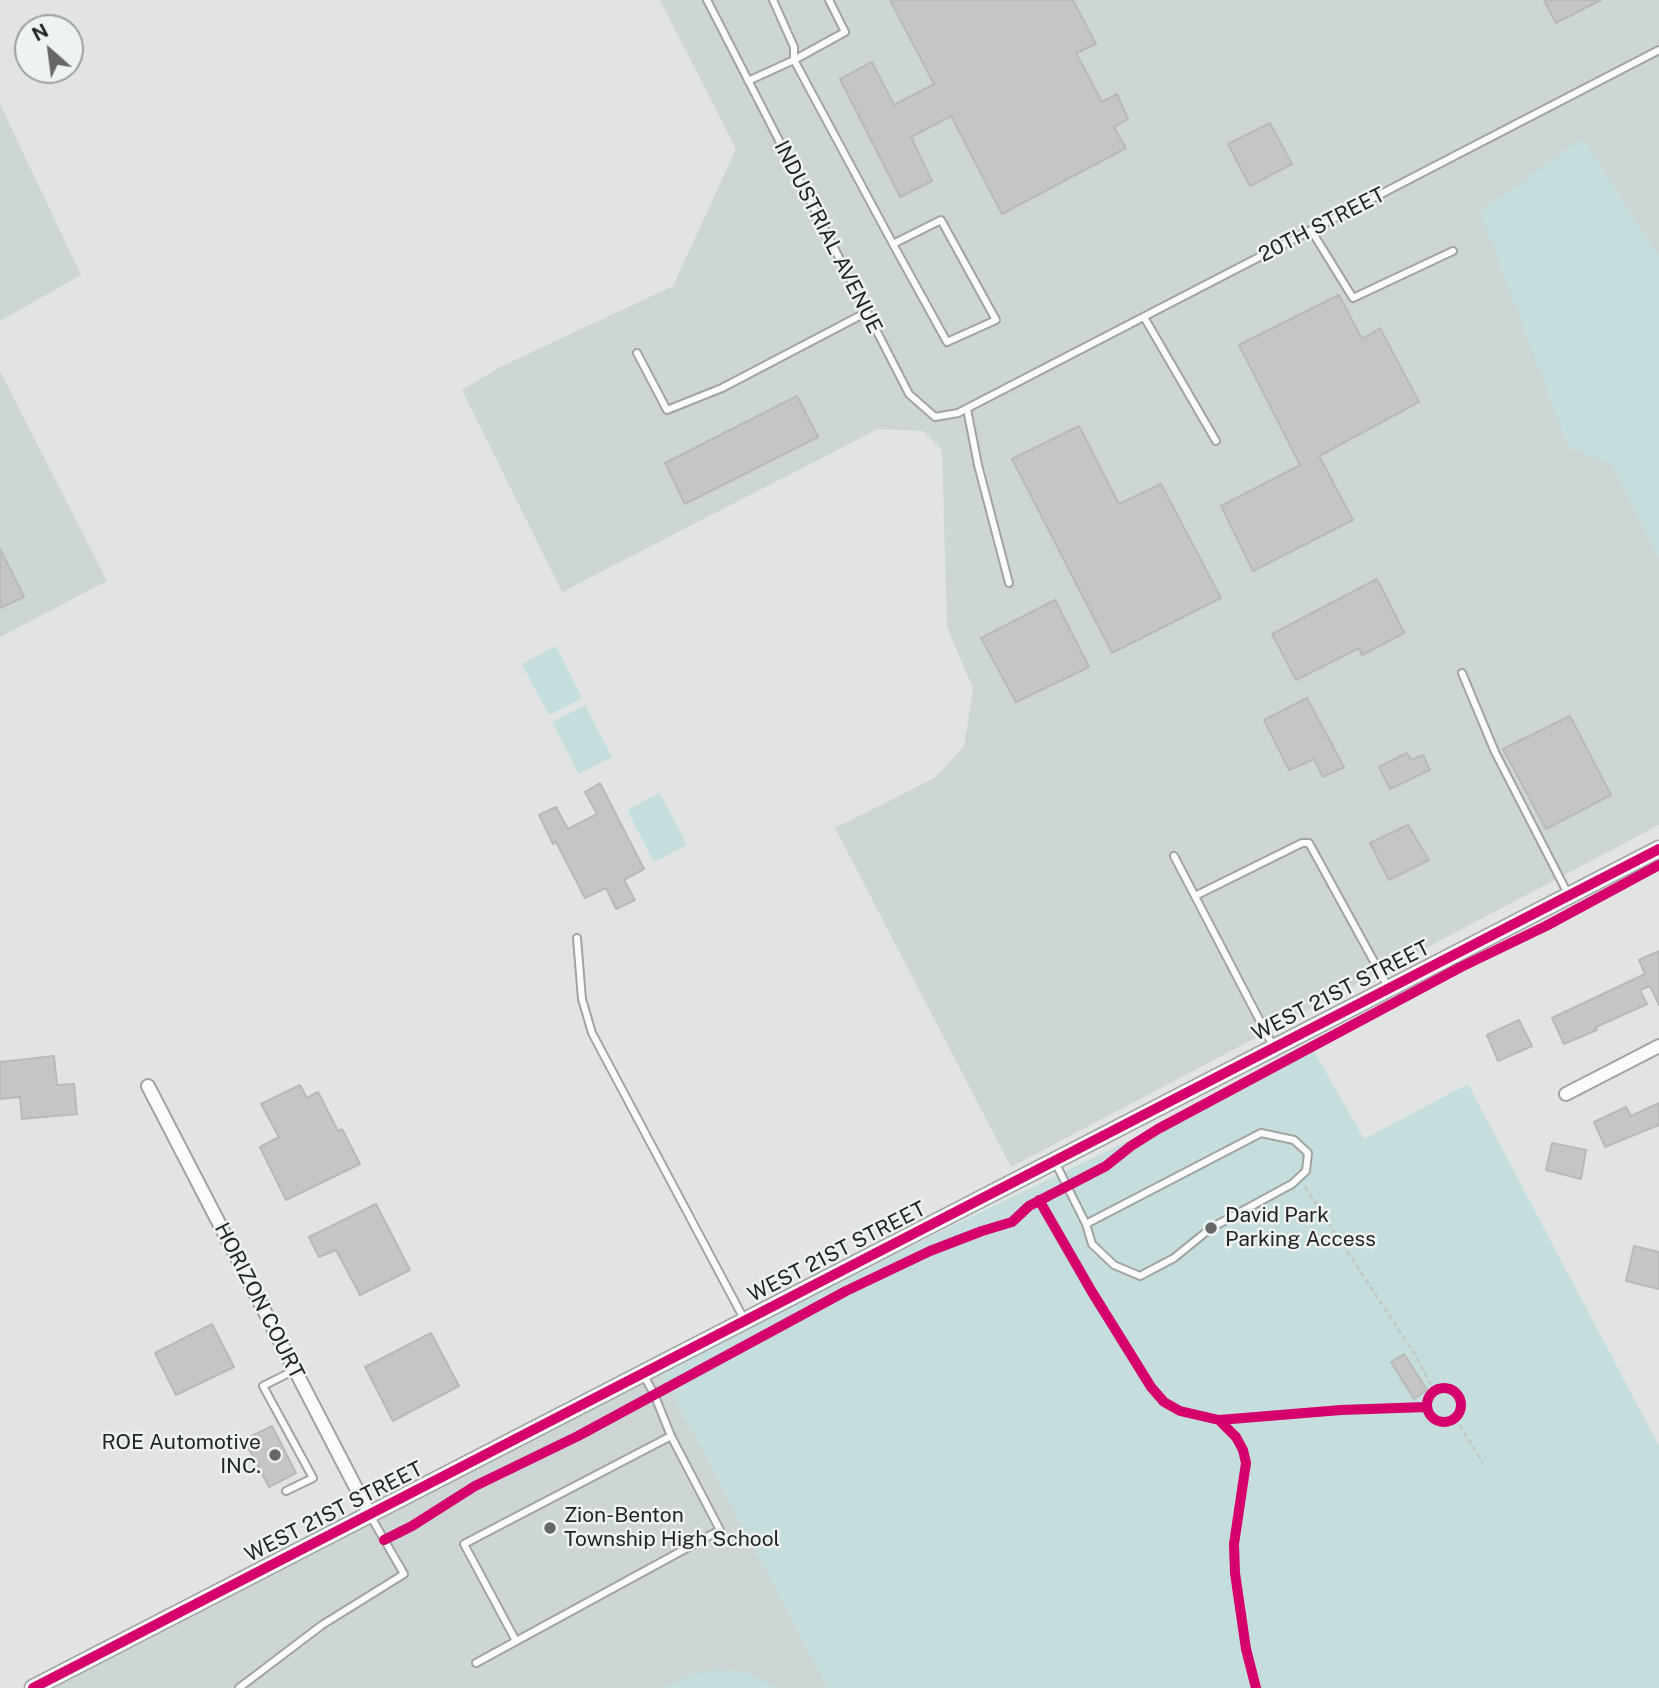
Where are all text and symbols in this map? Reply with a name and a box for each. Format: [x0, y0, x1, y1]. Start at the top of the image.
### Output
north arrow [14, 14, 84, 84]
text: N [28, 19, 52, 45]
street label: INDUSTRIAL AVENUE [768, 136, 888, 338]
street label: 20TH STREET [1255, 182, 1389, 268]
street label: WEST 21ST STREET [1248, 935, 1434, 1047]
street label: WEST 21ST STREET [744, 1196, 930, 1308]
place label: David Park Parking Access [1225, 1203, 1376, 1253]
street label: HORIZON COURT [209, 1219, 309, 1383]
marker: David Park Parking Access [1203, 1220, 1219, 1236]
place label: ROE Automotive INC. [102, 1430, 261, 1480]
marker: ROE Automotive INC. [267, 1447, 283, 1463]
street label: WEST 21ST STREET [241, 1456, 427, 1568]
place label: Zion-Benton Township High School [564, 1503, 780, 1553]
marker: Zion-Benton Township High School [542, 1520, 558, 1536]

